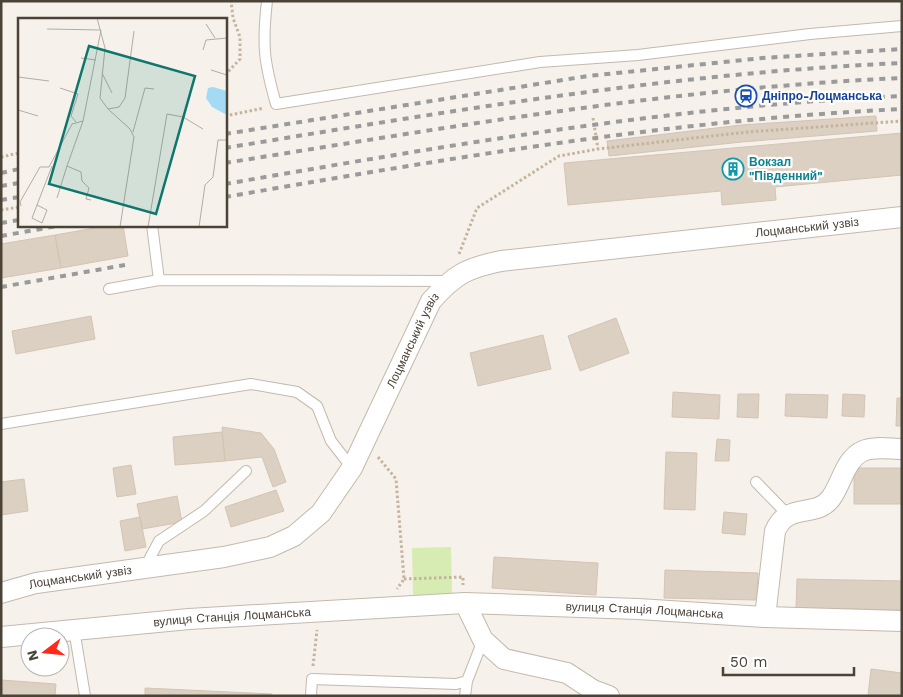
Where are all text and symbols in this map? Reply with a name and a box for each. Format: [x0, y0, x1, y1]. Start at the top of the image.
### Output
inset map [18, 18, 226, 226]
station icon: Дніпро-Лоцманська [734, 84, 758, 108]
place label: Дніпро-Лоцманська [762, 89, 882, 103]
place label: Вокзал "Південний" [749, 155, 823, 183]
building icon: Вокзал "Південний" [721, 157, 745, 181]
street label: Лоцманський узвіз [754, 215, 860, 240]
street label: Лоцманський узвіз [384, 289, 442, 390]
street label: Лоцманський узвіз [27, 563, 133, 592]
street label: вулиця Станція Лоцманська [565, 599, 724, 621]
street label: вулиця Станція Лоцманська [153, 605, 312, 629]
north arrow [20, 627, 70, 677]
scale bar [723, 644, 854, 676]
text: N [23, 648, 42, 663]
text: 50 m [730, 653, 767, 671]

